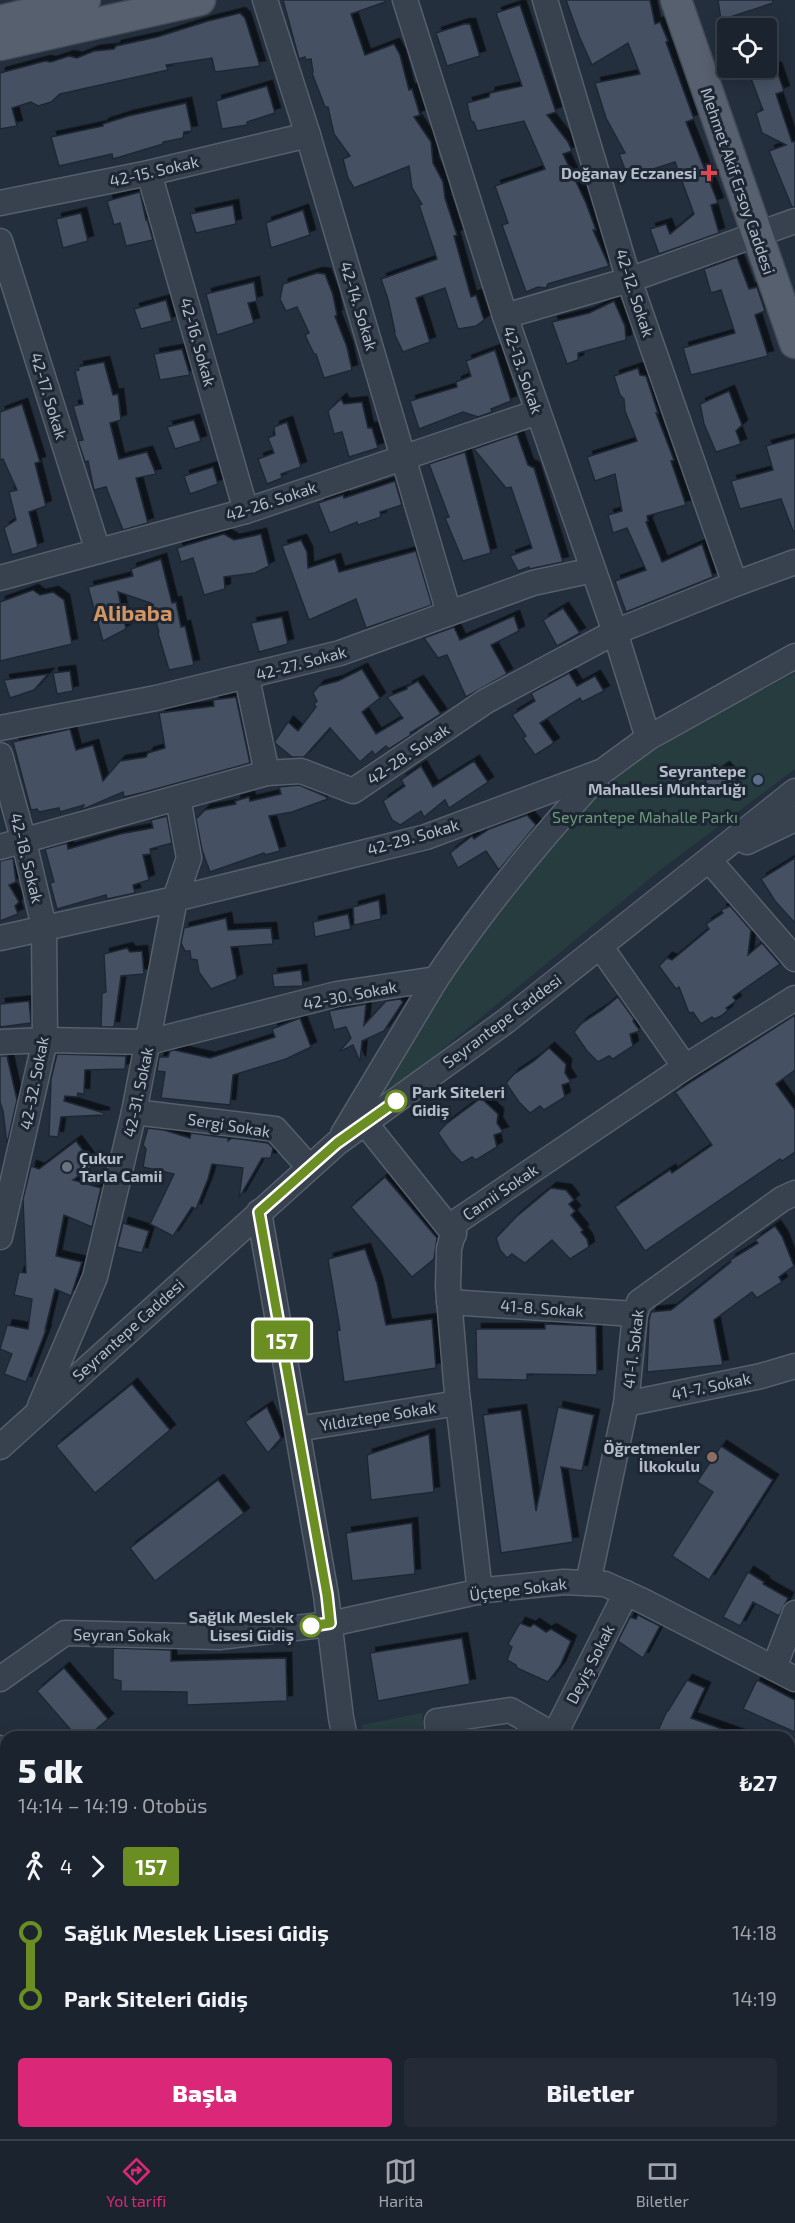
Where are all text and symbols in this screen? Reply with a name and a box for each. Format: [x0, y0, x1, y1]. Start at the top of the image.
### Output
map controls [717, 18, 777, 78]
button: locate [717, 18, 777, 78]
street label: Mehmet Akif Ersoy Caddesi [698, 85, 779, 277]
street label: 42-15. Sokak [108, 151, 200, 190]
place label: Doğanay Eczanesi [561, 163, 697, 183]
marker: Doğanay Eczanesi [702, 166, 716, 180]
street label: 42-12. Sokak [612, 247, 659, 339]
street label: 42-14. Sokak [337, 259, 382, 353]
street label: 42-16. Sokak [177, 295, 220, 388]
street label: 42-13. Sokak [500, 324, 547, 416]
street label: 42-17. Sokak [27, 350, 72, 442]
street label: 42-26. Sokak [223, 477, 319, 524]
district label: Alibaba [94, 599, 172, 625]
street label: 42-27. Sokak [254, 641, 348, 684]
street label: 42-28. Sokak [363, 719, 452, 788]
place label: Seyrantepe Mahallesi Muhtarlığı [588, 761, 746, 798]
marker: Seyrantepe Mahallesi Muhtarlığı [751, 773, 765, 787]
park label: Seyrantepe Mahalle Parkı [552, 807, 738, 826]
street label: 42-18. Sokak [7, 811, 48, 905]
street label: 42-29. Sokak [365, 814, 461, 859]
street label: Seyrantepe Caddesi [439, 970, 565, 1071]
street label: 42-30. Sokak [301, 976, 398, 1013]
street label: 42-32. Sokak [15, 1035, 52, 1131]
street label: 42-31. Sokak [119, 1045, 156, 1139]
place label: Park Siteleri Gidiş [412, 1082, 505, 1121]
marker: Park Siteleri Gidiş [385, 1090, 407, 1112]
street label: Sergi Sokak [186, 1109, 272, 1140]
place label: Çukur Tarla Camii [79, 1148, 163, 1185]
street label: Camii Sokak [459, 1159, 541, 1224]
marker: Çukur Tarla Camii [60, 1160, 74, 1174]
street label: Seyrantepe Caddesi [68, 1275, 187, 1385]
street label: 41-8. Sokak [500, 1295, 584, 1320]
street label: 41-1. Sokak [618, 1308, 647, 1390]
line badge: 157 [248, 1320, 316, 1360]
text: 157 [266, 1328, 298, 1353]
street label: 41-7. Sokak [670, 1368, 752, 1403]
street label: Yıldıztepe Sokak [318, 1397, 437, 1434]
place label: Öğretmenler İlkokulu [604, 1438, 700, 1475]
marker: Öğretmenler İlkokulu [705, 1450, 719, 1464]
street label: Üçtepe Sokak [468, 1573, 568, 1605]
place label: Sağlık Meslek Lisesi Gidiş [189, 1607, 294, 1646]
marker: Sağlık Meslek Lisesi Gidiş [300, 1615, 322, 1637]
street label: Deyiş Sokak [561, 1621, 619, 1707]
street label: Seyran Sokak [73, 1624, 171, 1645]
text: 5 dk [18, 1750, 83, 1790]
text: ₺27 [739, 1769, 777, 1795]
text: 14:14 – 14:19 · Otobüs [18, 1793, 207, 1817]
icon: walk [18, 1850, 51, 1883]
icon: forward [81, 1850, 114, 1883]
text: 4 [60, 1854, 72, 1878]
text: 157 [135, 1854, 167, 1879]
text: Sağlık Meslek Lisesi Gidiş [64, 1919, 329, 1945]
text: 14:18 [732, 1920, 777, 1944]
text: Park Siteleri Gidiş [64, 1985, 248, 2011]
text: 14:19 [733, 1986, 777, 2010]
button: Başla [18, 2058, 392, 2127]
button: Biletler [404, 2058, 777, 2127]
tab: Yol tarifi [106, 2155, 166, 2210]
tab: Harita [379, 2155, 423, 2210]
tab: Biletler [636, 2155, 689, 2210]

